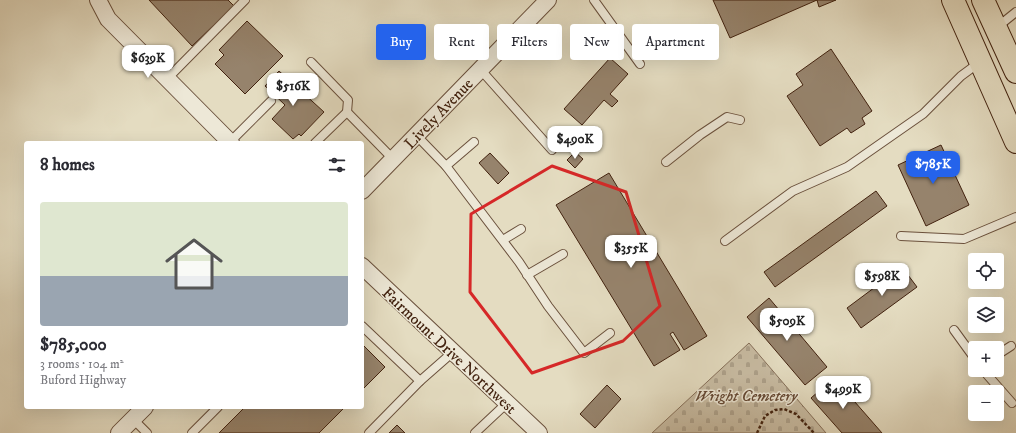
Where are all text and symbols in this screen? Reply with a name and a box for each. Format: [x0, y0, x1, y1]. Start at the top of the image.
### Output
chip: Buy [376, 24, 426, 60]
chip: Rent [434, 24, 489, 60]
chip: Filters [497, 24, 562, 60]
chip: New [570, 24, 624, 60]
chip: Apartment [632, 24, 719, 60]
pin: $639K [120, 45, 176, 79]
text: $639K [131, 50, 165, 66]
pin: $516K [265, 73, 321, 107]
street label: Lively Avenue [400, 74, 478, 153]
text: $516K [276, 78, 310, 94]
pin: $490K [547, 126, 603, 160]
text: $490K [556, 131, 594, 147]
pin: $785K [905, 151, 961, 185]
text: 8 homes [40, 154, 95, 176]
icon: filters [326, 154, 348, 176]
text: $785K [915, 156, 951, 172]
icon: home [158, 228, 230, 300]
pin: $355K [603, 235, 659, 269]
text: $355K [614, 240, 648, 256]
map controls [968, 253, 1004, 421]
button: locate [968, 253, 1004, 289]
pin: $598K [854, 263, 910, 297]
text: $598K [864, 268, 900, 284]
street label: Fairmount Drive Northwest [378, 283, 521, 418]
button: layers [968, 297, 1004, 333]
pin: $509K [759, 308, 815, 342]
text: $509K [769, 313, 805, 329]
text: $785,000 [40, 334, 107, 356]
button: + [968, 341, 1004, 377]
text: 3 rooms · 104 m² [40, 356, 123, 372]
text: Buford Highway [40, 372, 126, 388]
pin: $499K [815, 376, 871, 410]
text: $499K [825, 381, 861, 397]
button: − [968, 385, 1004, 421]
park label: Wright Cemetery [695, 386, 799, 406]

